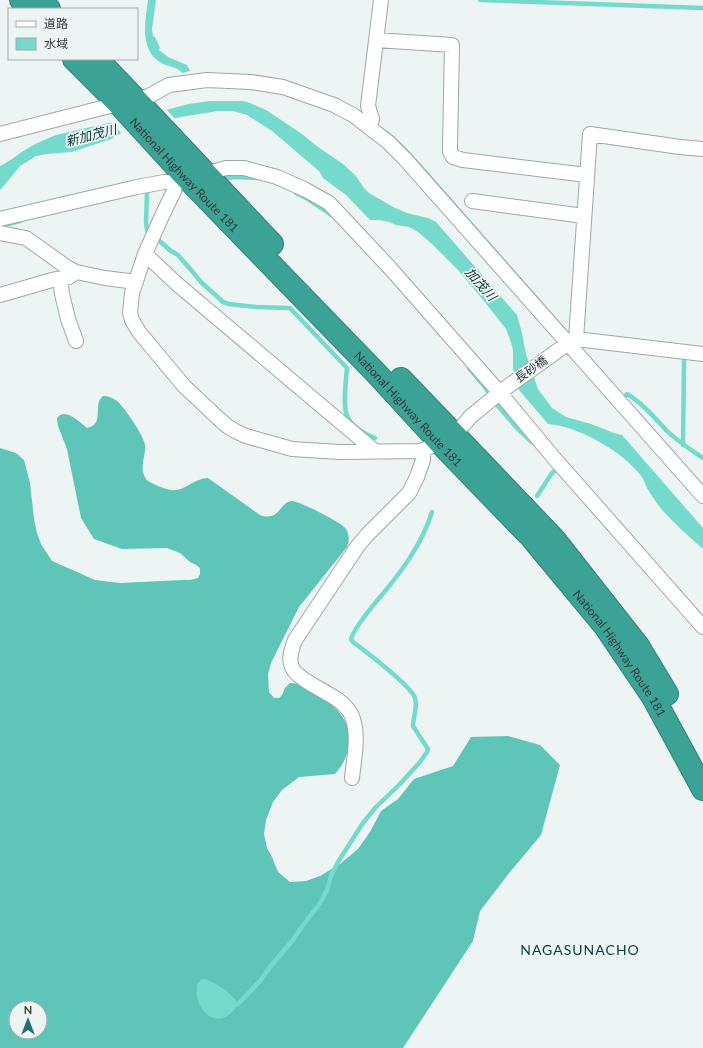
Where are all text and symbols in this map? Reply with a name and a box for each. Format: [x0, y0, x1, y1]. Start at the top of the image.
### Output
legend [8, 8, 138, 60]
text: 道路 [44, 16, 68, 31]
text: 水域 [44, 36, 68, 51]
street label: National Highway Route 181 [127, 114, 242, 235]
water label: 新加茂川 [64, 120, 120, 149]
water label: 加茂川 [462, 264, 501, 305]
street label: National Highway Route 181 [351, 348, 466, 469]
street label: 長砂橋 [512, 353, 550, 385]
street label: National Highway Route 181 [570, 586, 670, 719]
district label: NAGASUNACHO [520, 941, 640, 958]
north arrow [8, 1000, 48, 1040]
text: N [24, 1003, 32, 1016]

